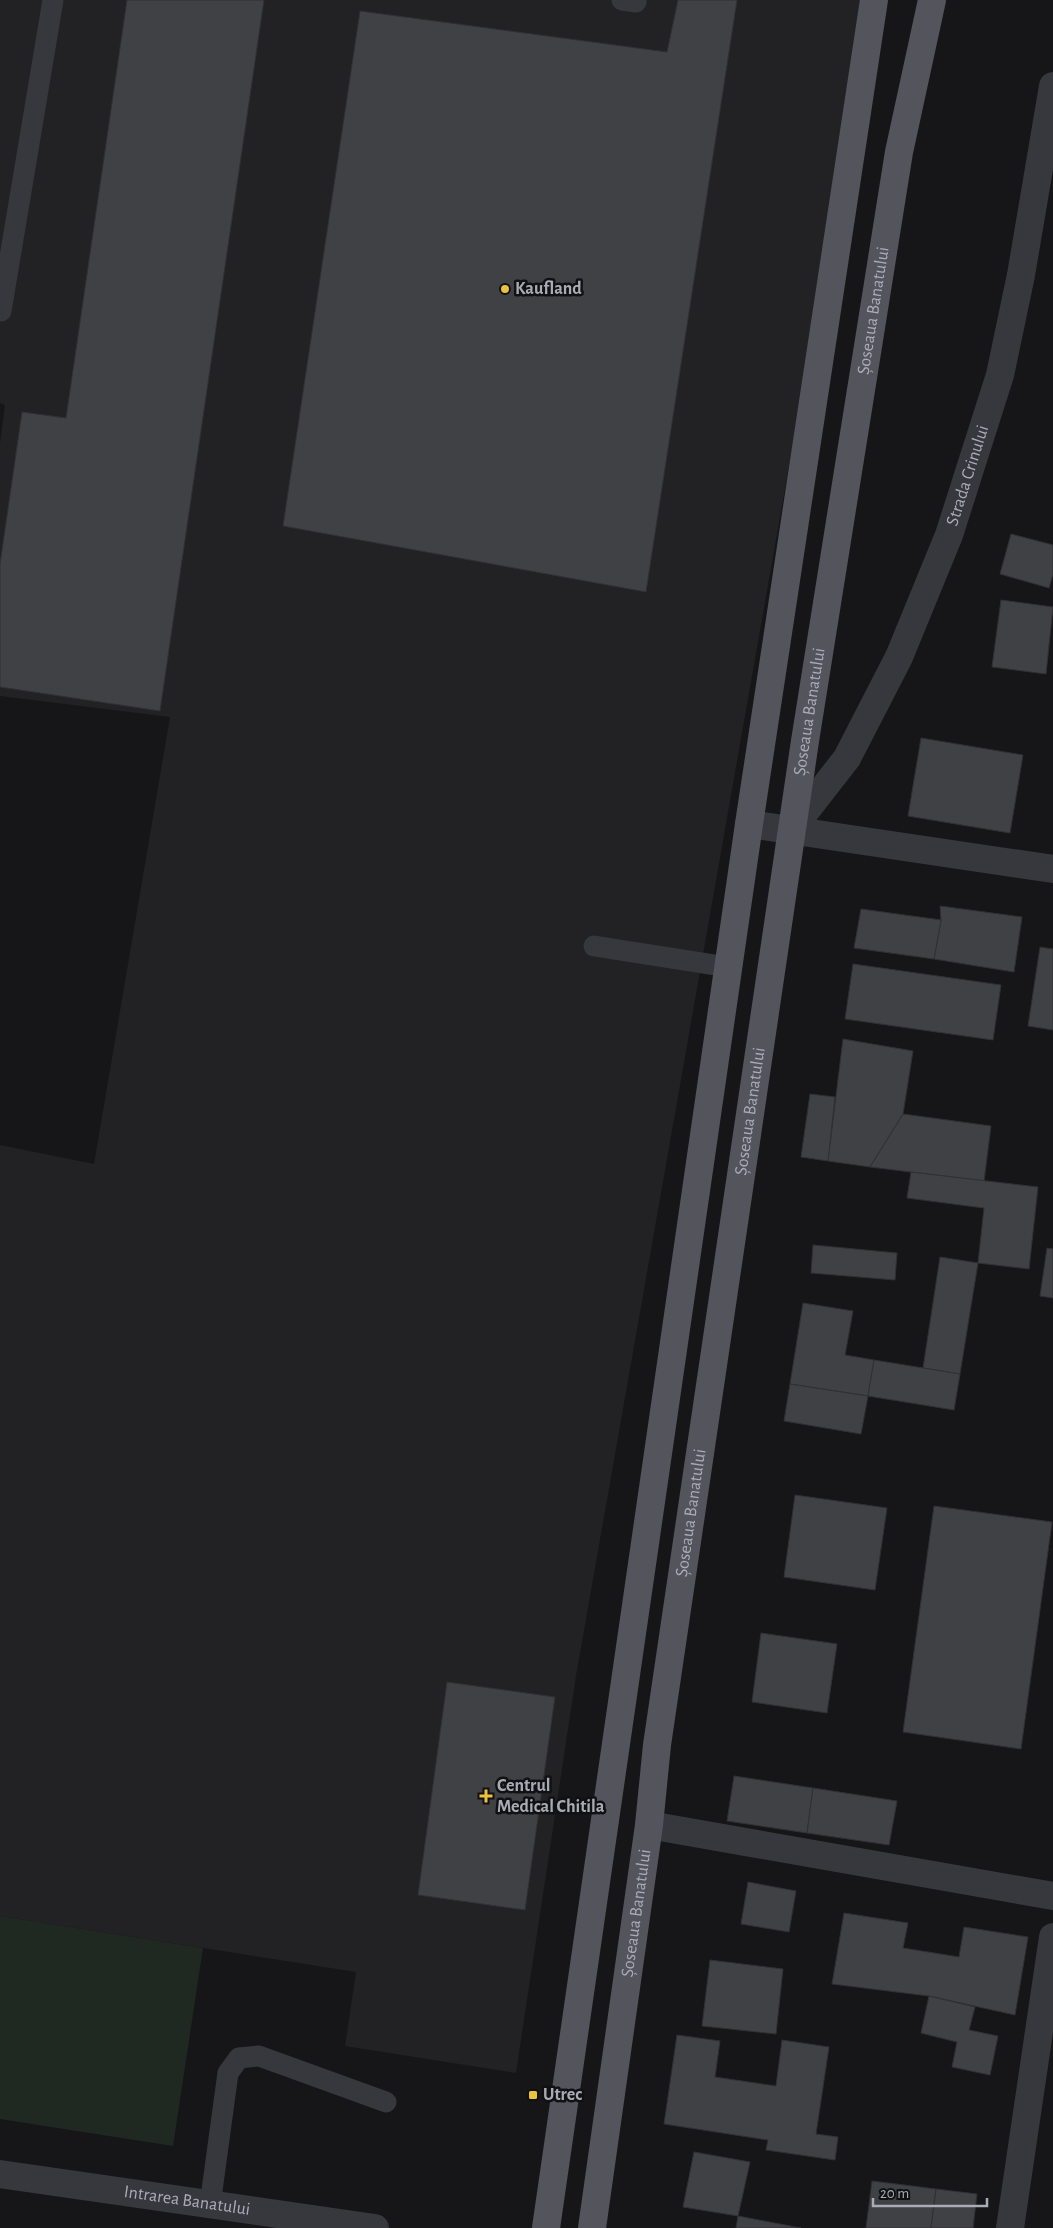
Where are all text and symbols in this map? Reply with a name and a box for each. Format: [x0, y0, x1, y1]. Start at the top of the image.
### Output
street label: Șoseaua Banatului [855, 246, 893, 376]
place label: Kaufland [515, 280, 582, 298]
marker: Kaufland [499, 283, 511, 295]
street label: Strada Crinului [943, 423, 992, 528]
street label: Șoseaua Banatului [791, 646, 829, 777]
street label: Șoseaua Banatului [732, 1046, 769, 1177]
street label: Șoseaua Banatului [673, 1448, 710, 1578]
place label: Centrul Medical Chitila [497, 1777, 605, 1816]
marker: Centrul Medical Chitila [479, 1789, 493, 1803]
street label: Șoseaua Banatului [619, 1848, 654, 1978]
place label: Utrec [543, 2086, 582, 2104]
marker: Utrec [527, 2089, 539, 2101]
scale bar [873, 2176, 987, 2208]
street label: Intrarea Banatului [123, 2183, 251, 2219]
text: 20 m [880, 2186, 909, 2201]

